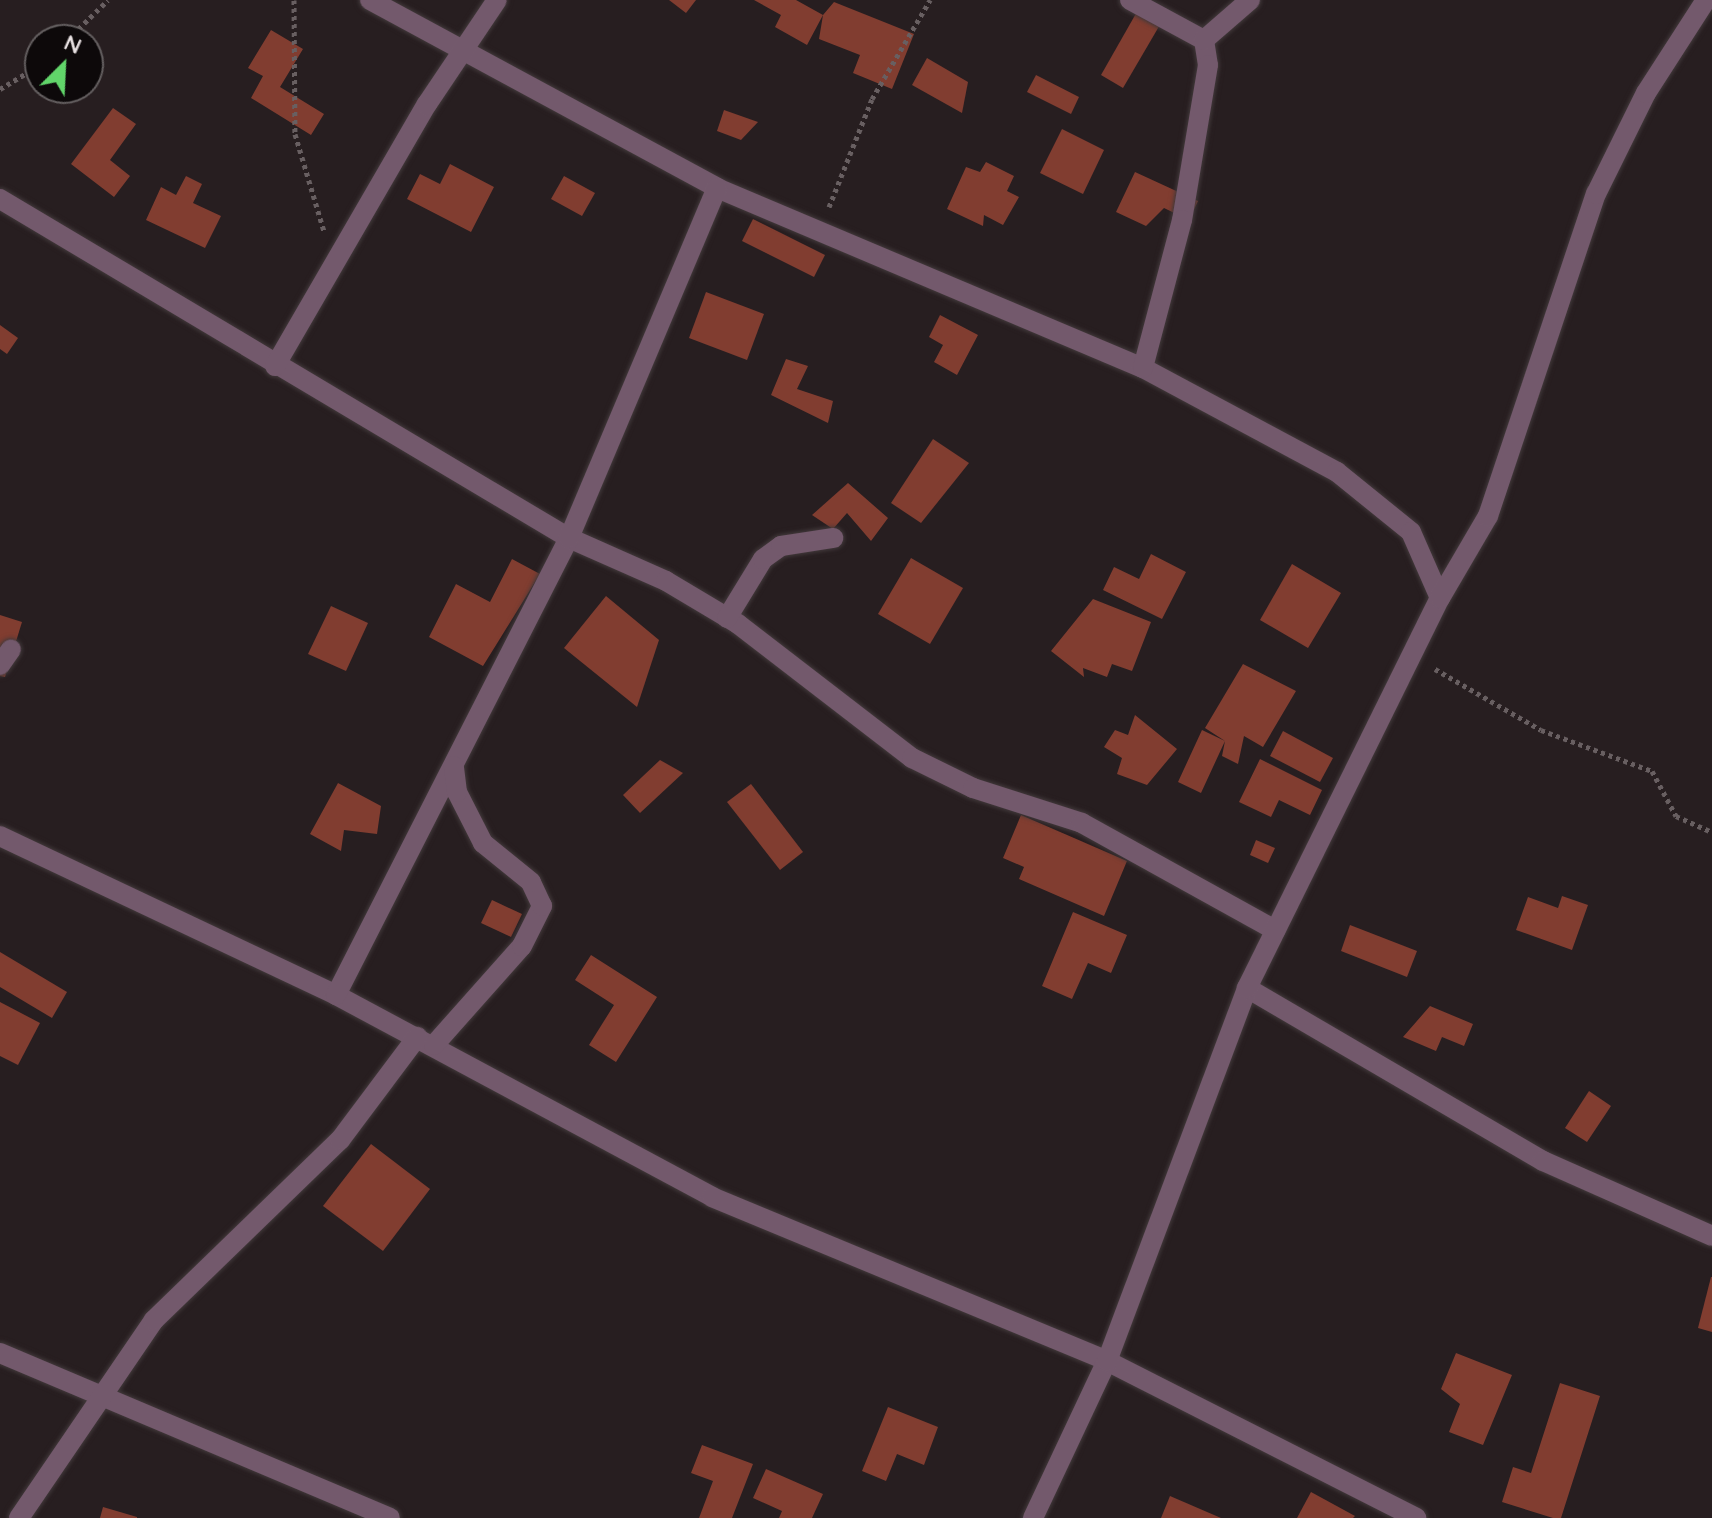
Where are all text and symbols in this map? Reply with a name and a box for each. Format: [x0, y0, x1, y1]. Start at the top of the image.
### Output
north arrow [24, 24, 104, 104]
text: N [60, 28, 86, 60]

